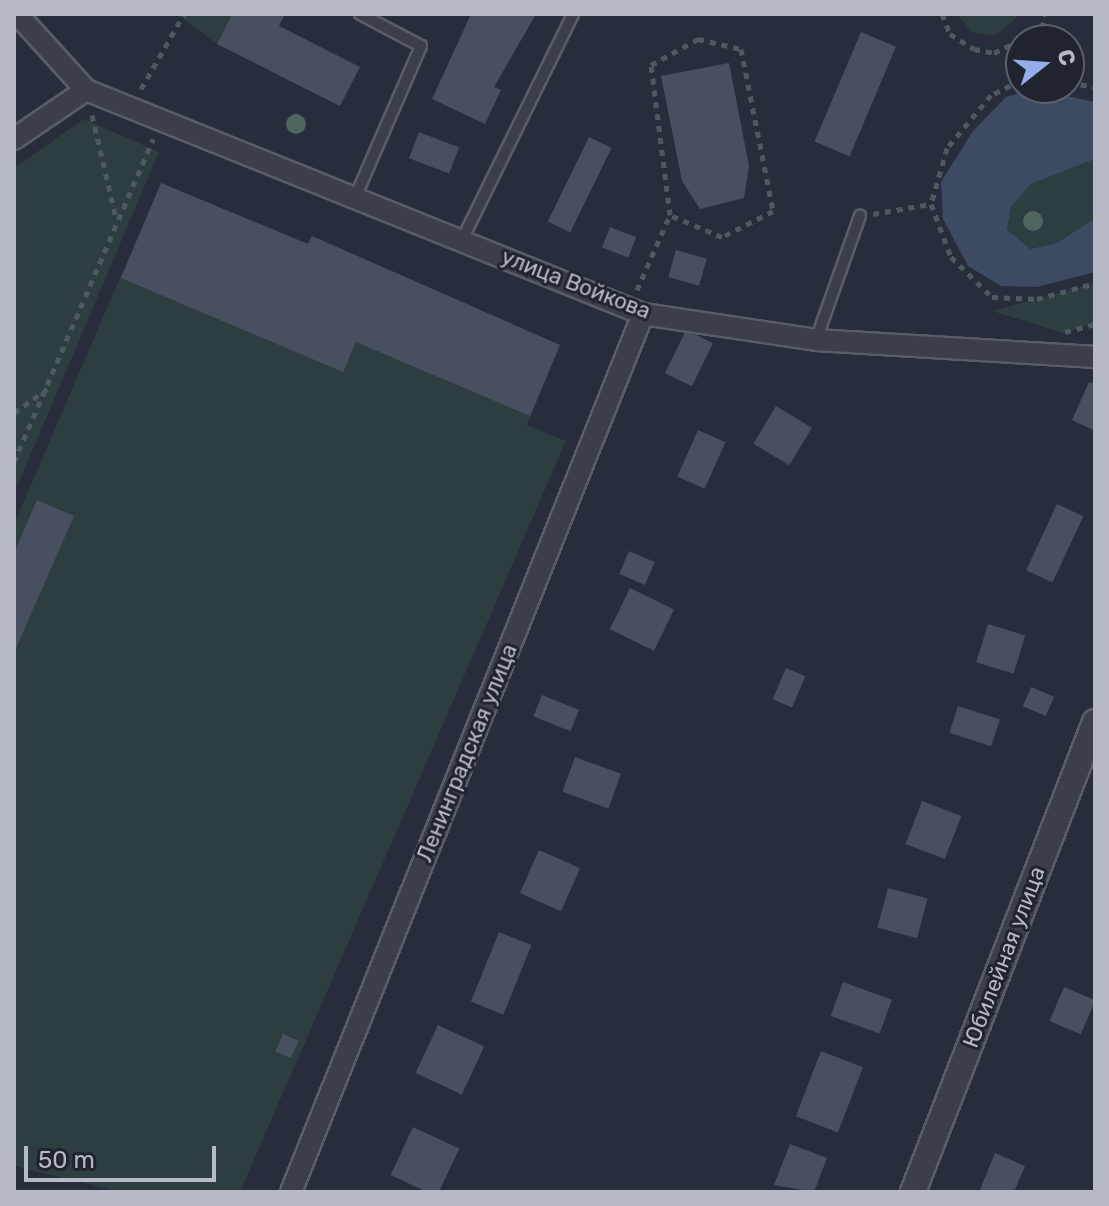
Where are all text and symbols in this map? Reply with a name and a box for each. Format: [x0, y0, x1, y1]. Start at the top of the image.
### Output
north arrow [1005, 24, 1085, 104]
text: С [1051, 46, 1082, 69]
street label: улица Войкова [498, 243, 654, 325]
street label: Ленинградская улица [411, 640, 523, 866]
street label: Юбилейная улица [957, 863, 1051, 1051]
scale bar [28, 1130, 220, 1180]
text: 50 m [38, 1146, 95, 1174]

